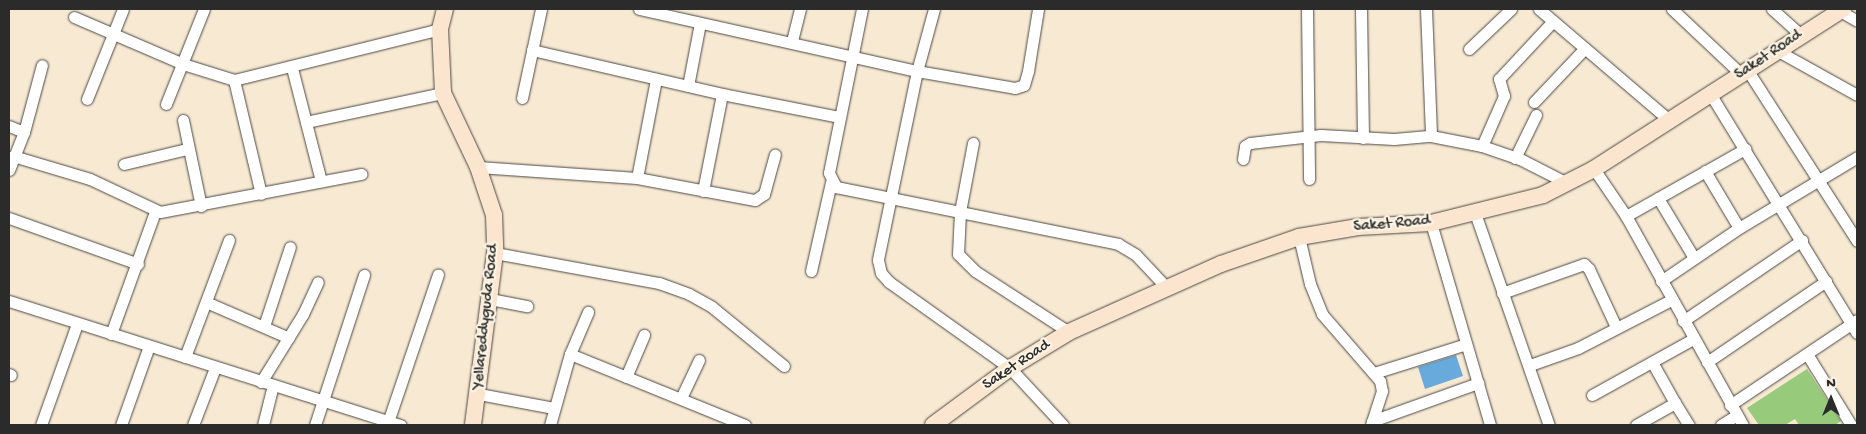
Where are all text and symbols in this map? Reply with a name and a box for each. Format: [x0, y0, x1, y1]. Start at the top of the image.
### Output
street label: Saket Road [1732, 27, 1806, 85]
street label: Saket Road [1353, 212, 1431, 238]
street label: Yellareddyguda Road [470, 244, 504, 390]
street label: Saket Road [980, 337, 1054, 395]
north arrow [1806, 374, 1856, 424]
text: N [1826, 375, 1836, 392]

